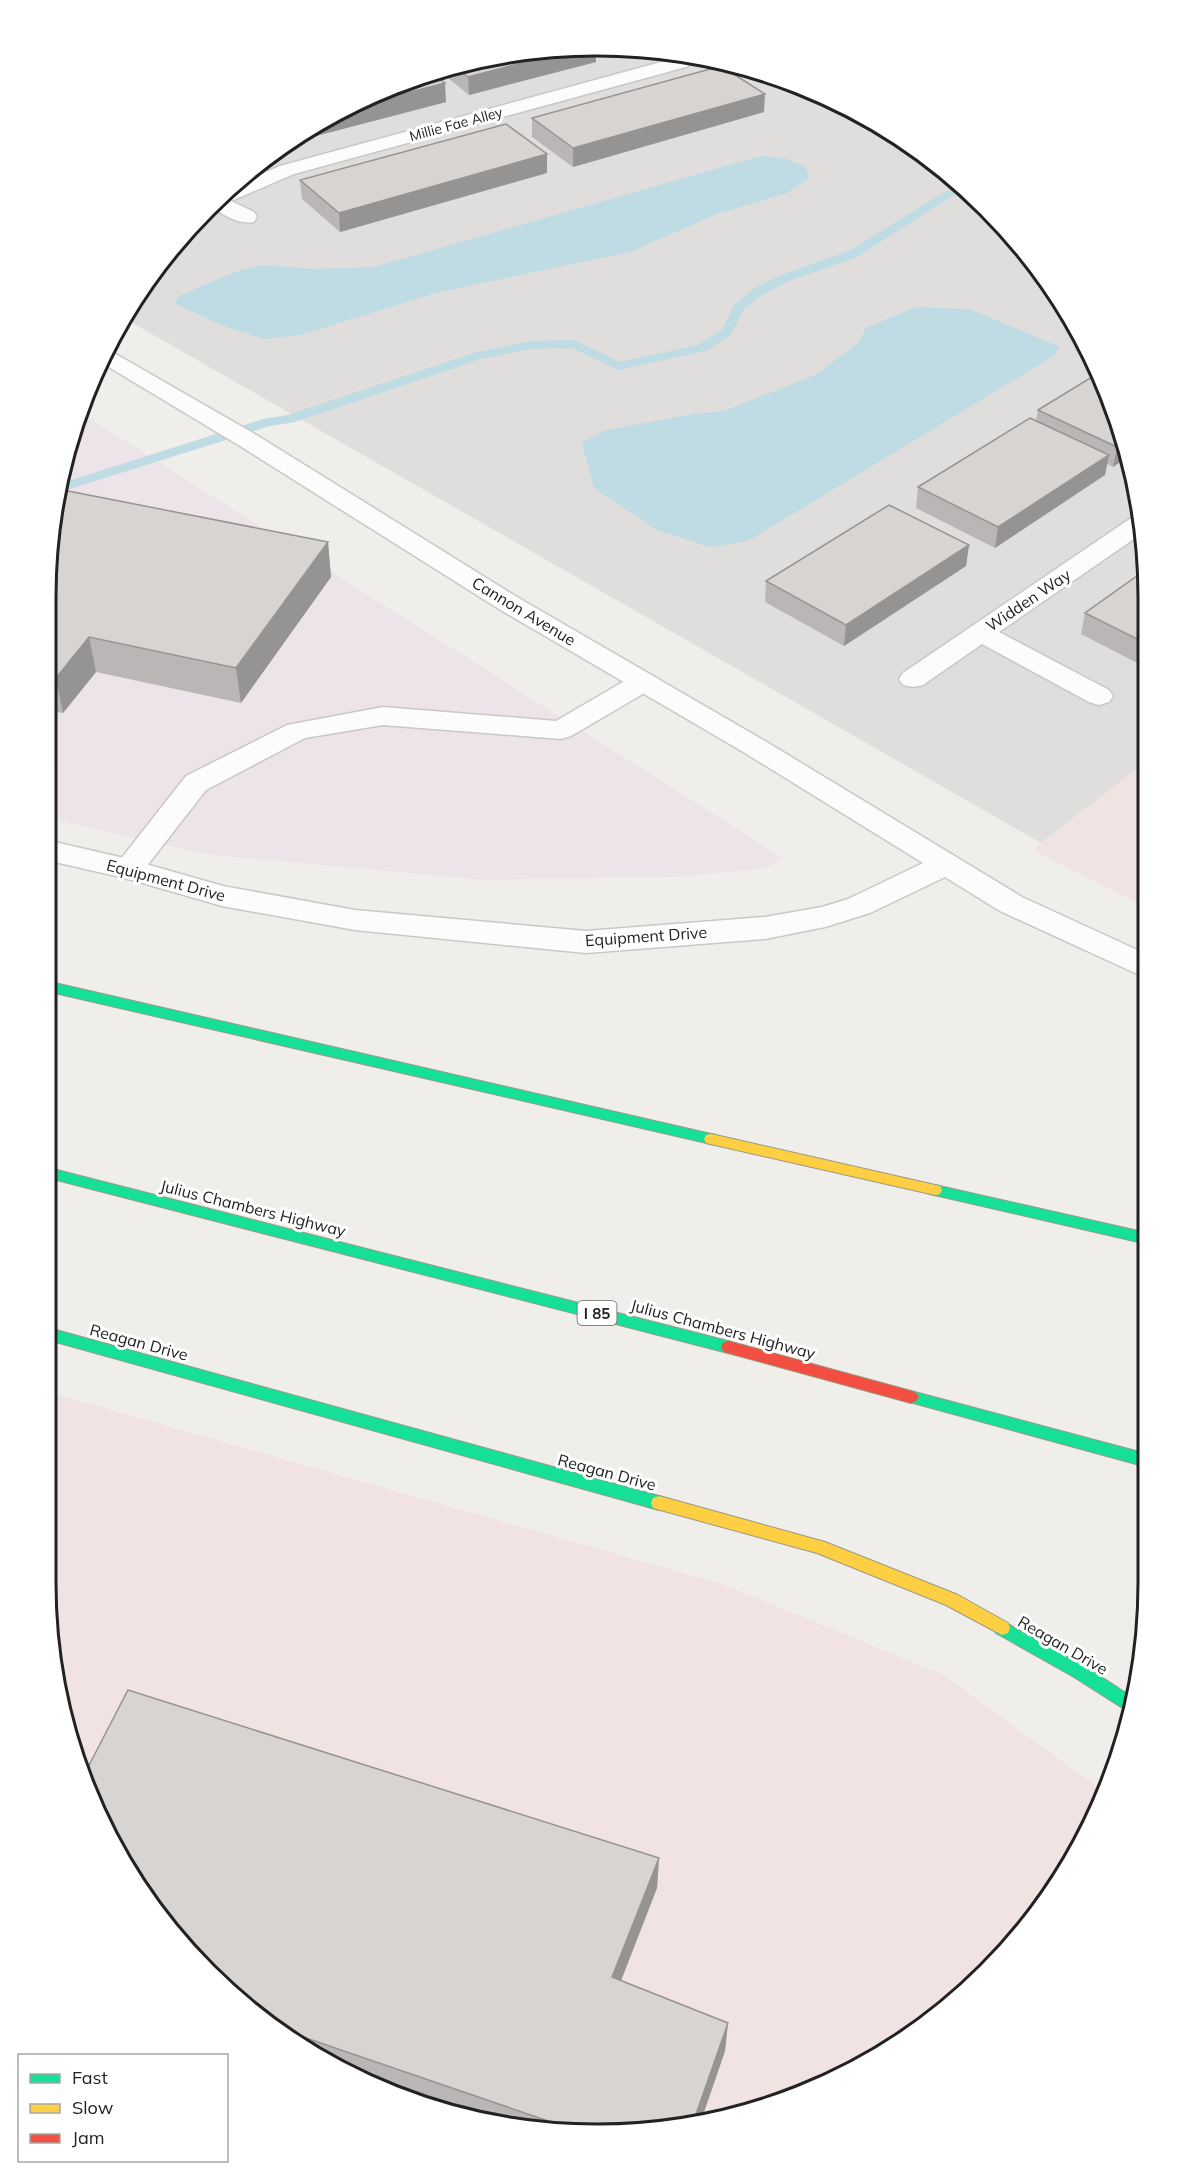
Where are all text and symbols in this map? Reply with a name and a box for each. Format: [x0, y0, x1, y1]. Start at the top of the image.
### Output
street label: Millie Fae Alley [407, 103, 505, 145]
street label: Widden Way [982, 564, 1075, 636]
street label: Cannon Avenue [469, 572, 579, 650]
street label: Equipment Drive [104, 855, 228, 905]
street label: Equipment Drive [584, 922, 708, 950]
street label: Julius Chambers Highway [158, 1175, 348, 1241]
street label: Julius Chambers Highway [628, 1295, 818, 1363]
road number: I 85 [578, 1301, 616, 1325]
street label: Reagan Drive [88, 1319, 190, 1365]
street label: Reagan Drive [556, 1449, 658, 1495]
street label: Reagan Drive [1014, 1611, 1112, 1679]
legend [18, 2054, 228, 2162]
text: Fast [72, 2066, 108, 2089]
text: Slow [72, 2096, 114, 2119]
text: Jam [72, 2126, 105, 2149]

